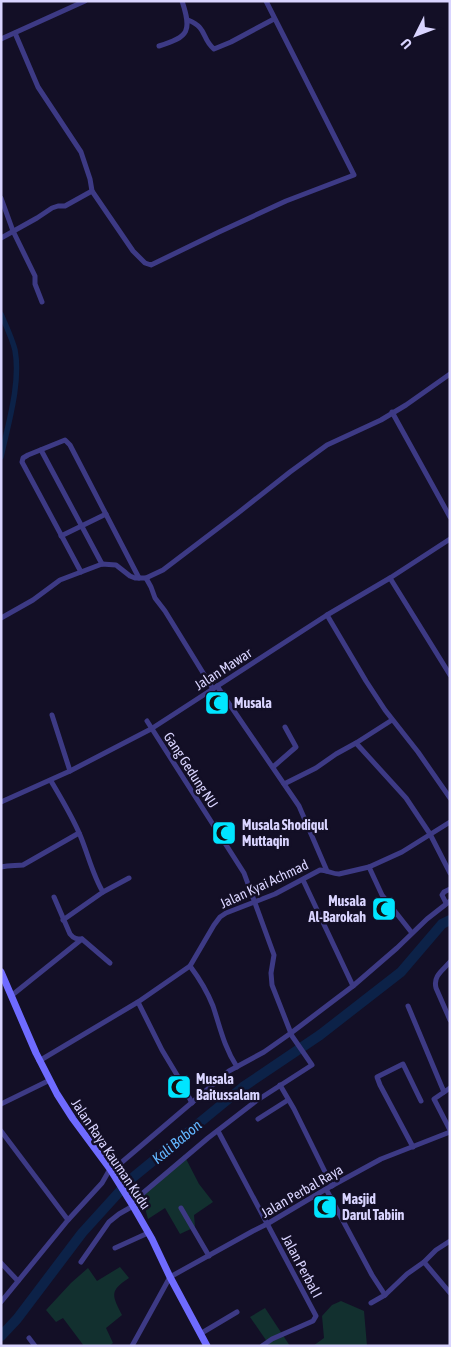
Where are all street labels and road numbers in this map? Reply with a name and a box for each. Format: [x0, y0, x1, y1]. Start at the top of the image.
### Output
street label: Jalan Mawar [192, 644, 255, 693]
street label: Gang Gedung NU [161, 729, 221, 811]
street label: Jalan Kyai Achmad [217, 857, 311, 911]
street label: Jalan Raya Kauman Kudu [68, 1096, 154, 1212]
street label: Jalan Perbal Raya [258, 1161, 346, 1221]
street label: Jalan Perbal I [279, 1232, 325, 1300]

